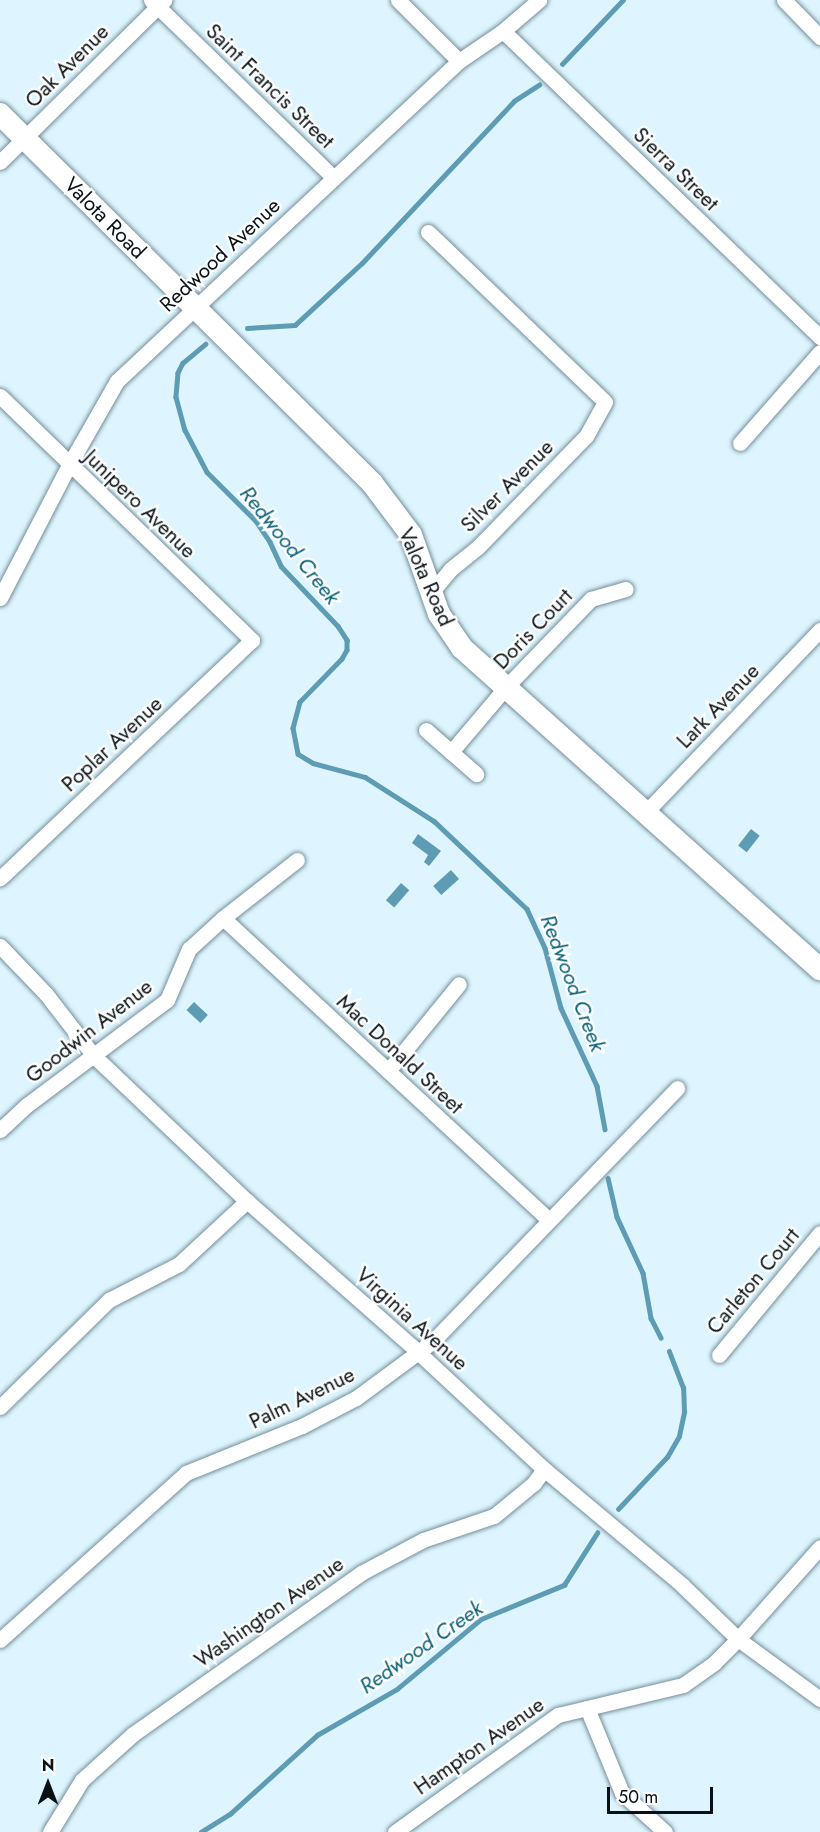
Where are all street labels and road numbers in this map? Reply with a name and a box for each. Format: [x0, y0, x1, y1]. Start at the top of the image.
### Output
street label: Oak Avenue [20, 19, 114, 113]
street label: Saint Francis Street [201, 19, 339, 153]
street label: Sierra Street [628, 122, 724, 216]
street label: Valota Road [59, 172, 151, 264]
street label: Redwood Avenue [155, 193, 285, 317]
street label: Silver Avenue [456, 435, 558, 537]
street label: Junipero Avenue [79, 444, 201, 564]
street label: Valota Road [393, 524, 459, 630]
street label: Doris Court [488, 583, 578, 675]
street label: Lark Avenue [672, 659, 764, 753]
street label: Poplar Avenue [57, 691, 167, 797]
street label: Goodwin Avenue [21, 974, 157, 1088]
street label: Mac Donald Street [332, 989, 468, 1119]
street label: Carleton Court [701, 1223, 805, 1339]
street label: Virginia Avenue [351, 1262, 473, 1376]
street label: Palm Avenue [245, 1362, 359, 1434]
street label: Washington Avenue [190, 1551, 348, 1673]
street label: Hampton Avenue [409, 1692, 549, 1800]

